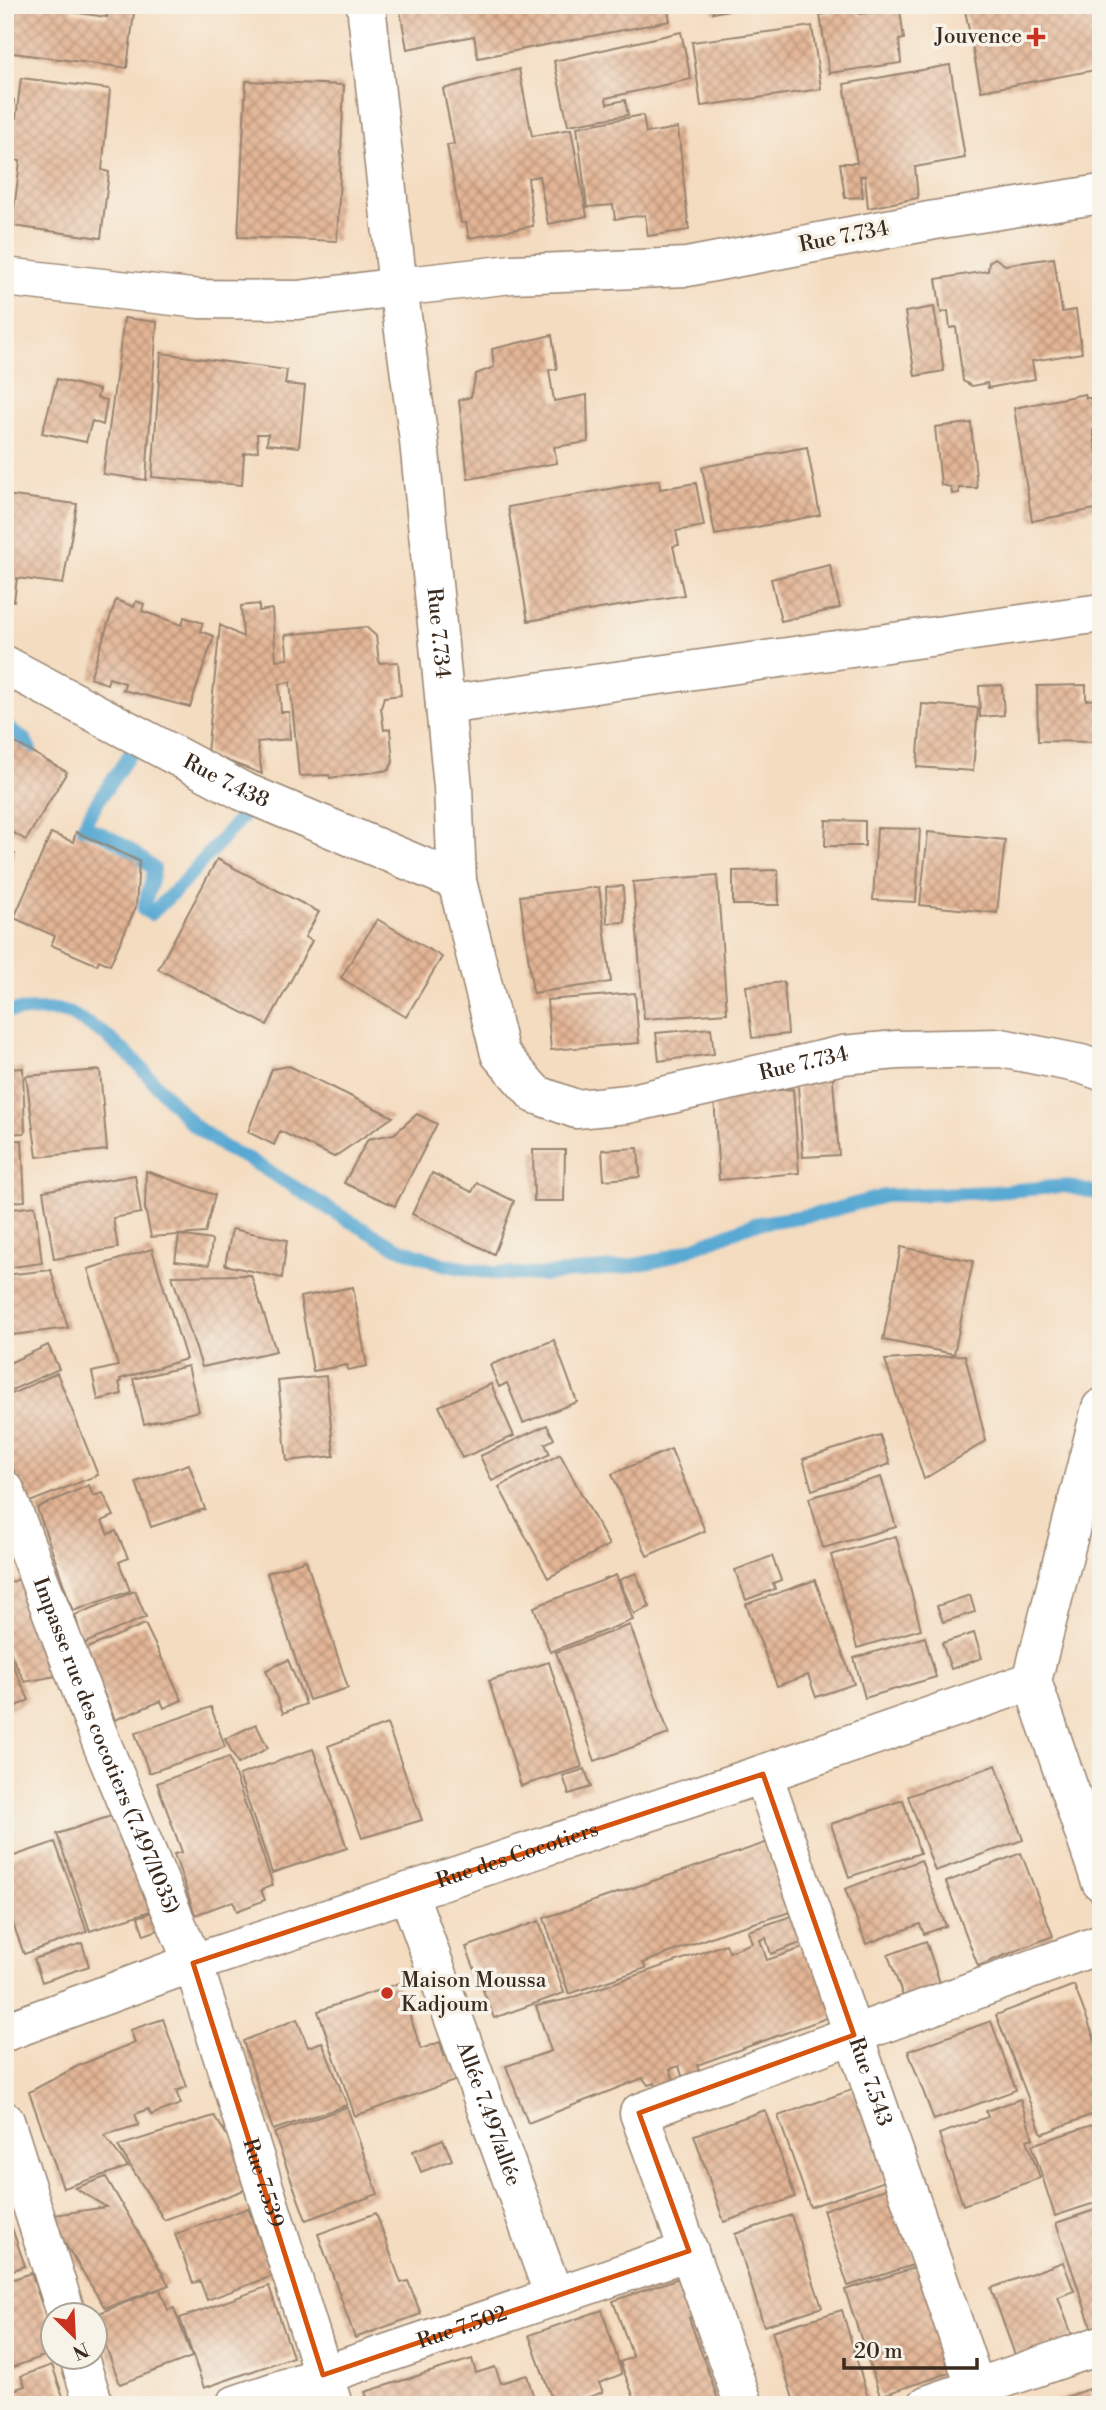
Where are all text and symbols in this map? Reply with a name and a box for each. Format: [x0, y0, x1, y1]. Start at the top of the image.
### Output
place label: Jouvence [934, 24, 1022, 50]
marker: Jouvence [1028, 29, 1044, 45]
street label: Rue 7.734 [797, 216, 891, 258]
street label: Rue 7.734 [421, 587, 455, 680]
street label: Rue 7.438 [179, 749, 273, 814]
street label: Rue 7.734 [756, 1041, 851, 1087]
street label: Impasse rue des cocotiers (7.497/1035) [27, 1574, 184, 1918]
street label: Rue des Cocotiers [433, 1817, 602, 1895]
place label: Maison Moussa Kadjoum [401, 1968, 547, 2018]
marker: Maison Moussa Kadjoum [379, 1985, 395, 2001]
street label: Rue 7.543 [842, 2034, 897, 2130]
street label: Allée 7.497/allée [450, 2037, 526, 2190]
street label: Rue 7.539 [236, 2135, 289, 2231]
street label: Rue 7.502 [414, 2301, 511, 2355]
north arrow [38, 2302, 108, 2372]
scale bar [844, 2326, 976, 2370]
text: N [69, 2337, 92, 2365]
text: 20 m [854, 2339, 903, 2365]

